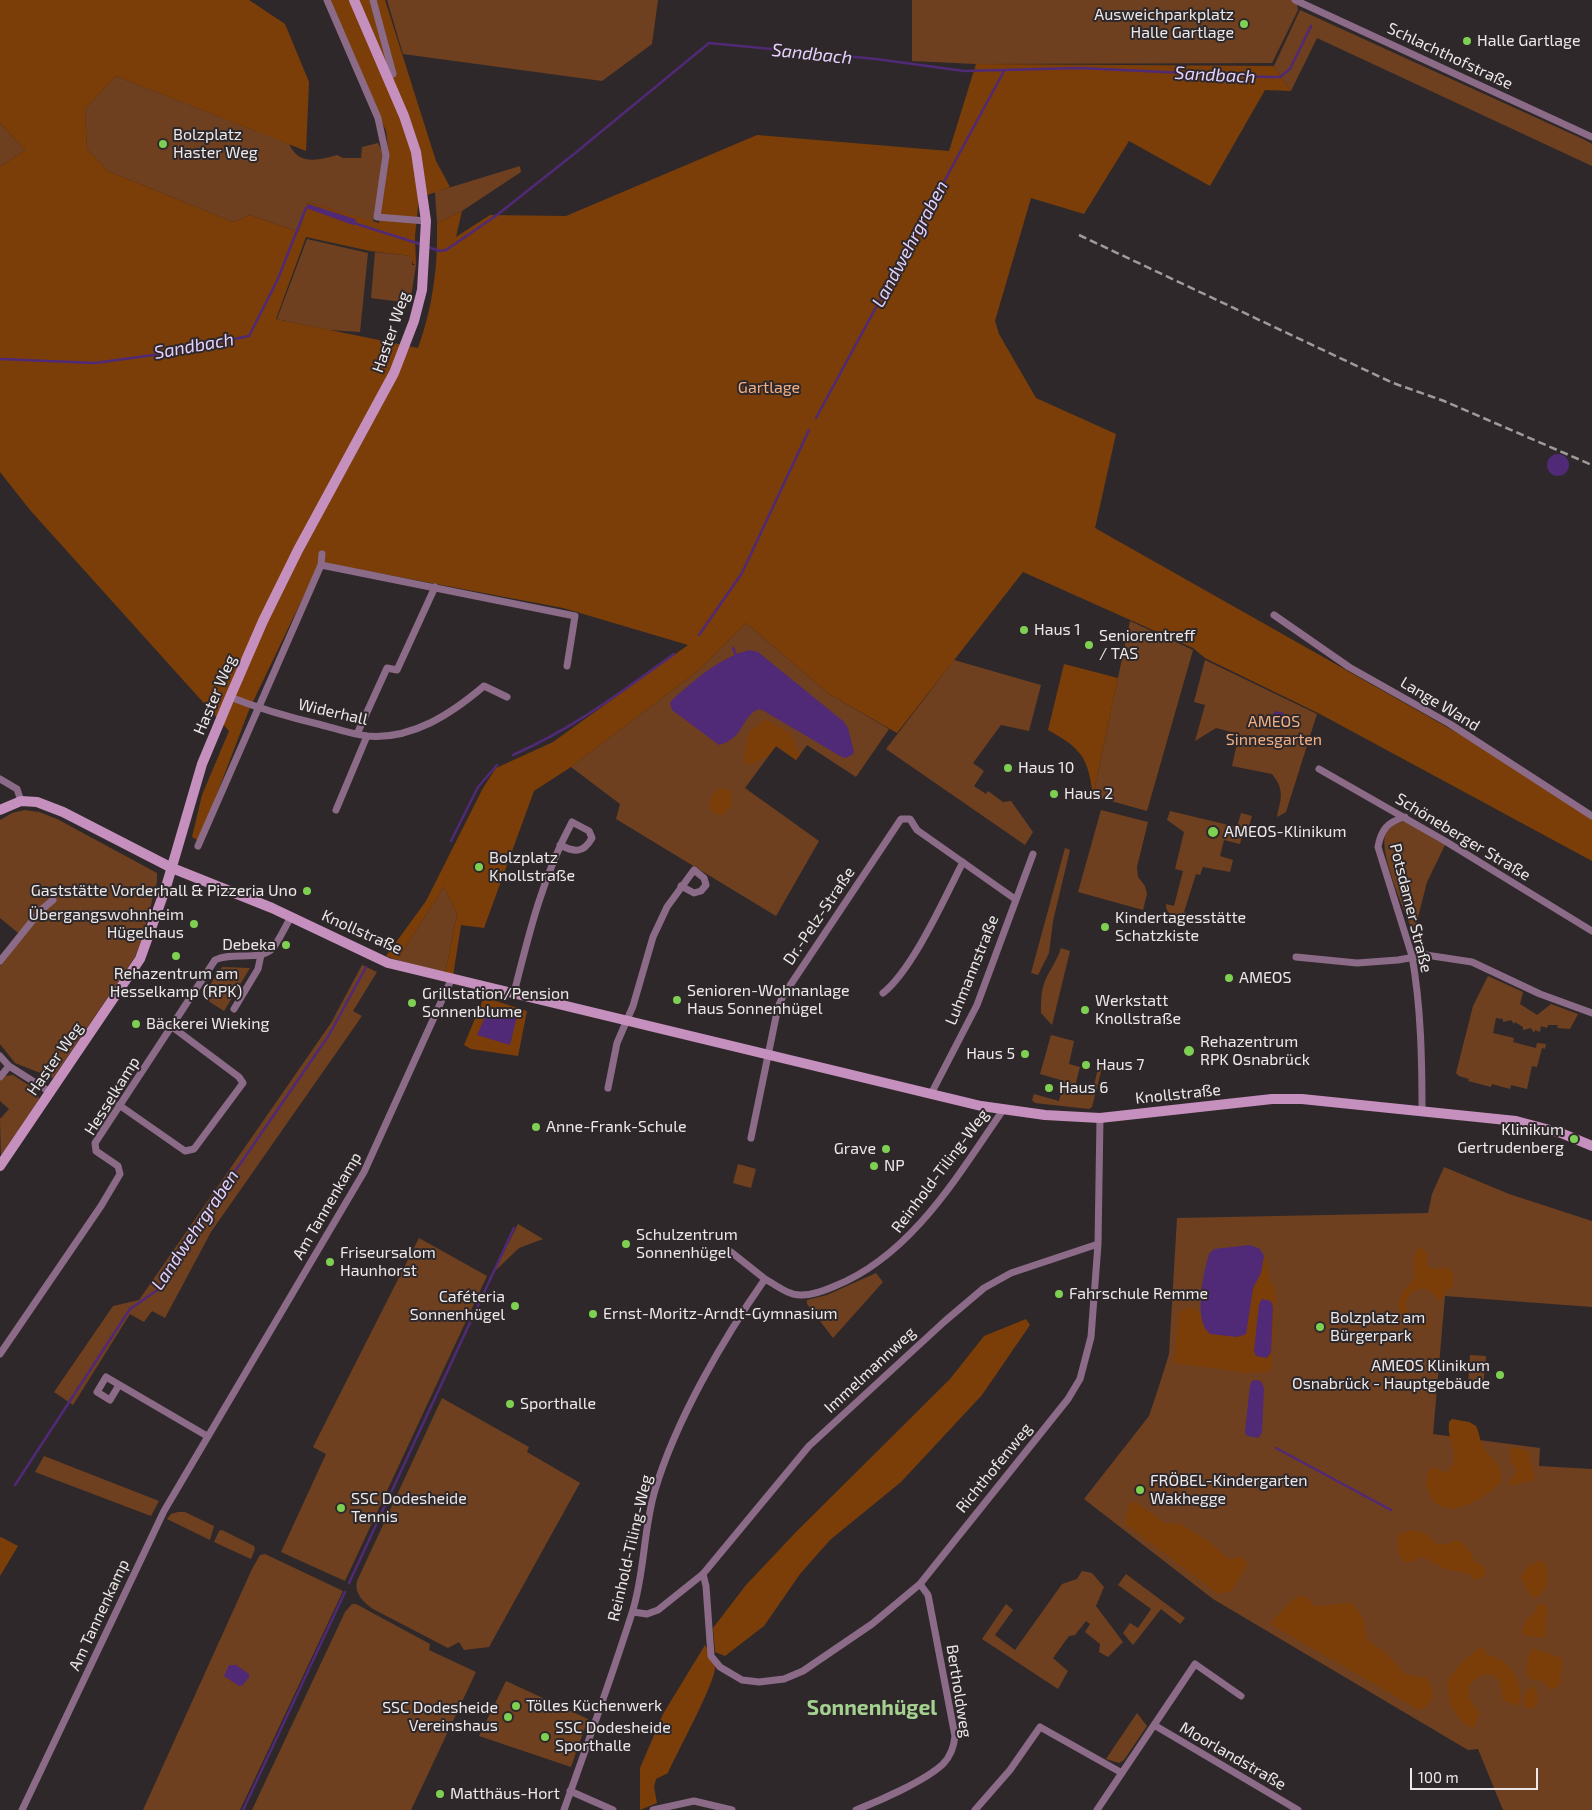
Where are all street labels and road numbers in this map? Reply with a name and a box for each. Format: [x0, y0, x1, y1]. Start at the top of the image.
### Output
street label: Schlachthofstraße [1384, 19, 1516, 93]
street label: Haster Weg [368, 289, 414, 375]
street label: Haster Weg [190, 652, 240, 738]
street label: Lange Wand [1397, 673, 1483, 735]
street label: Widerhall [296, 695, 370, 729]
street label: Schöneberger Straße [1392, 789, 1534, 885]
street label: Potsdamer Straße [1386, 841, 1436, 975]
street label: Dr.-Pelz-Straße [779, 863, 859, 969]
street label: Knollstraße [319, 906, 405, 958]
street label: Luhmannstraße [941, 912, 1003, 1028]
street label: Haster Weg [23, 1019, 87, 1099]
street label: Hesselkamp [80, 1053, 144, 1139]
street label: Knollstraße [1134, 1080, 1222, 1108]
street label: Reinhold-Tiling-Weg [887, 1105, 993, 1237]
street label: Am Tannenkamp [288, 1149, 366, 1263]
street label: Immelmannweg [820, 1323, 920, 1417]
street label: Richthofenweg [952, 1419, 1036, 1517]
street label: Reinhold-Tiling-Weg [604, 1473, 656, 1623]
street label: Am Tannenkamp [65, 1556, 133, 1674]
street label: Bertholdweg [942, 1643, 976, 1739]
street label: Moorlandstraße [1176, 1718, 1290, 1794]

